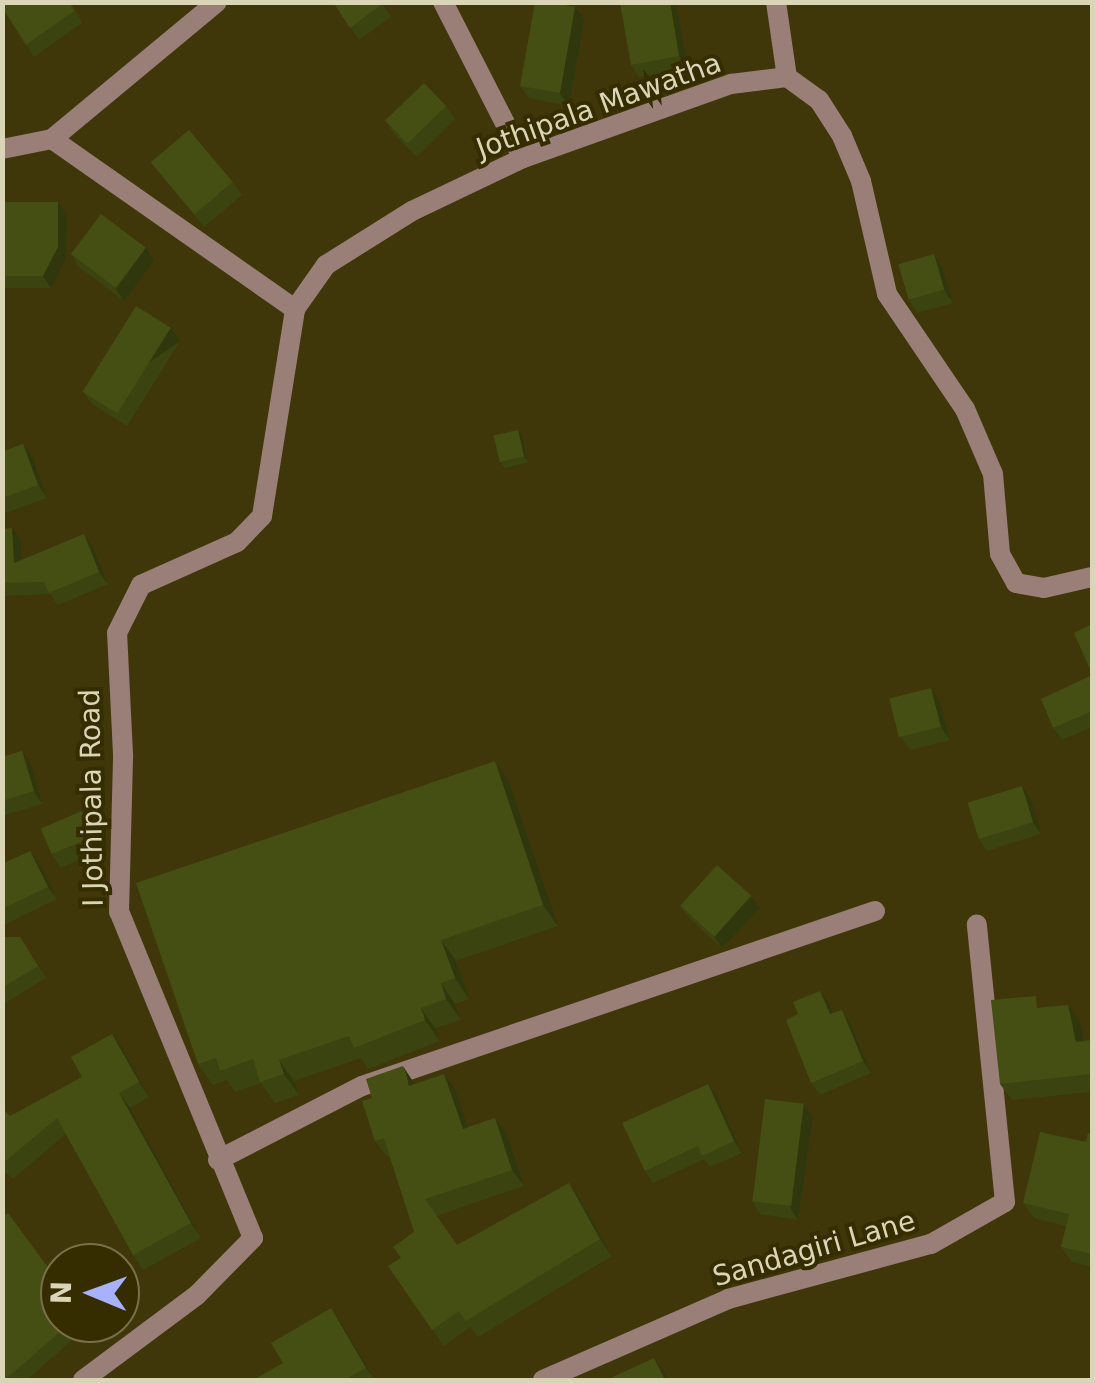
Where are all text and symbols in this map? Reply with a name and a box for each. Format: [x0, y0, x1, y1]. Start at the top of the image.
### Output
street label: Jothipala Mawatha [472, 46, 726, 166]
street label: I Jothipala Road [73, 689, 111, 907]
street label: Sandagiri Lane [709, 1204, 919, 1294]
north arrow [40, 1243, 140, 1343]
text: N [45, 1280, 78, 1305]

